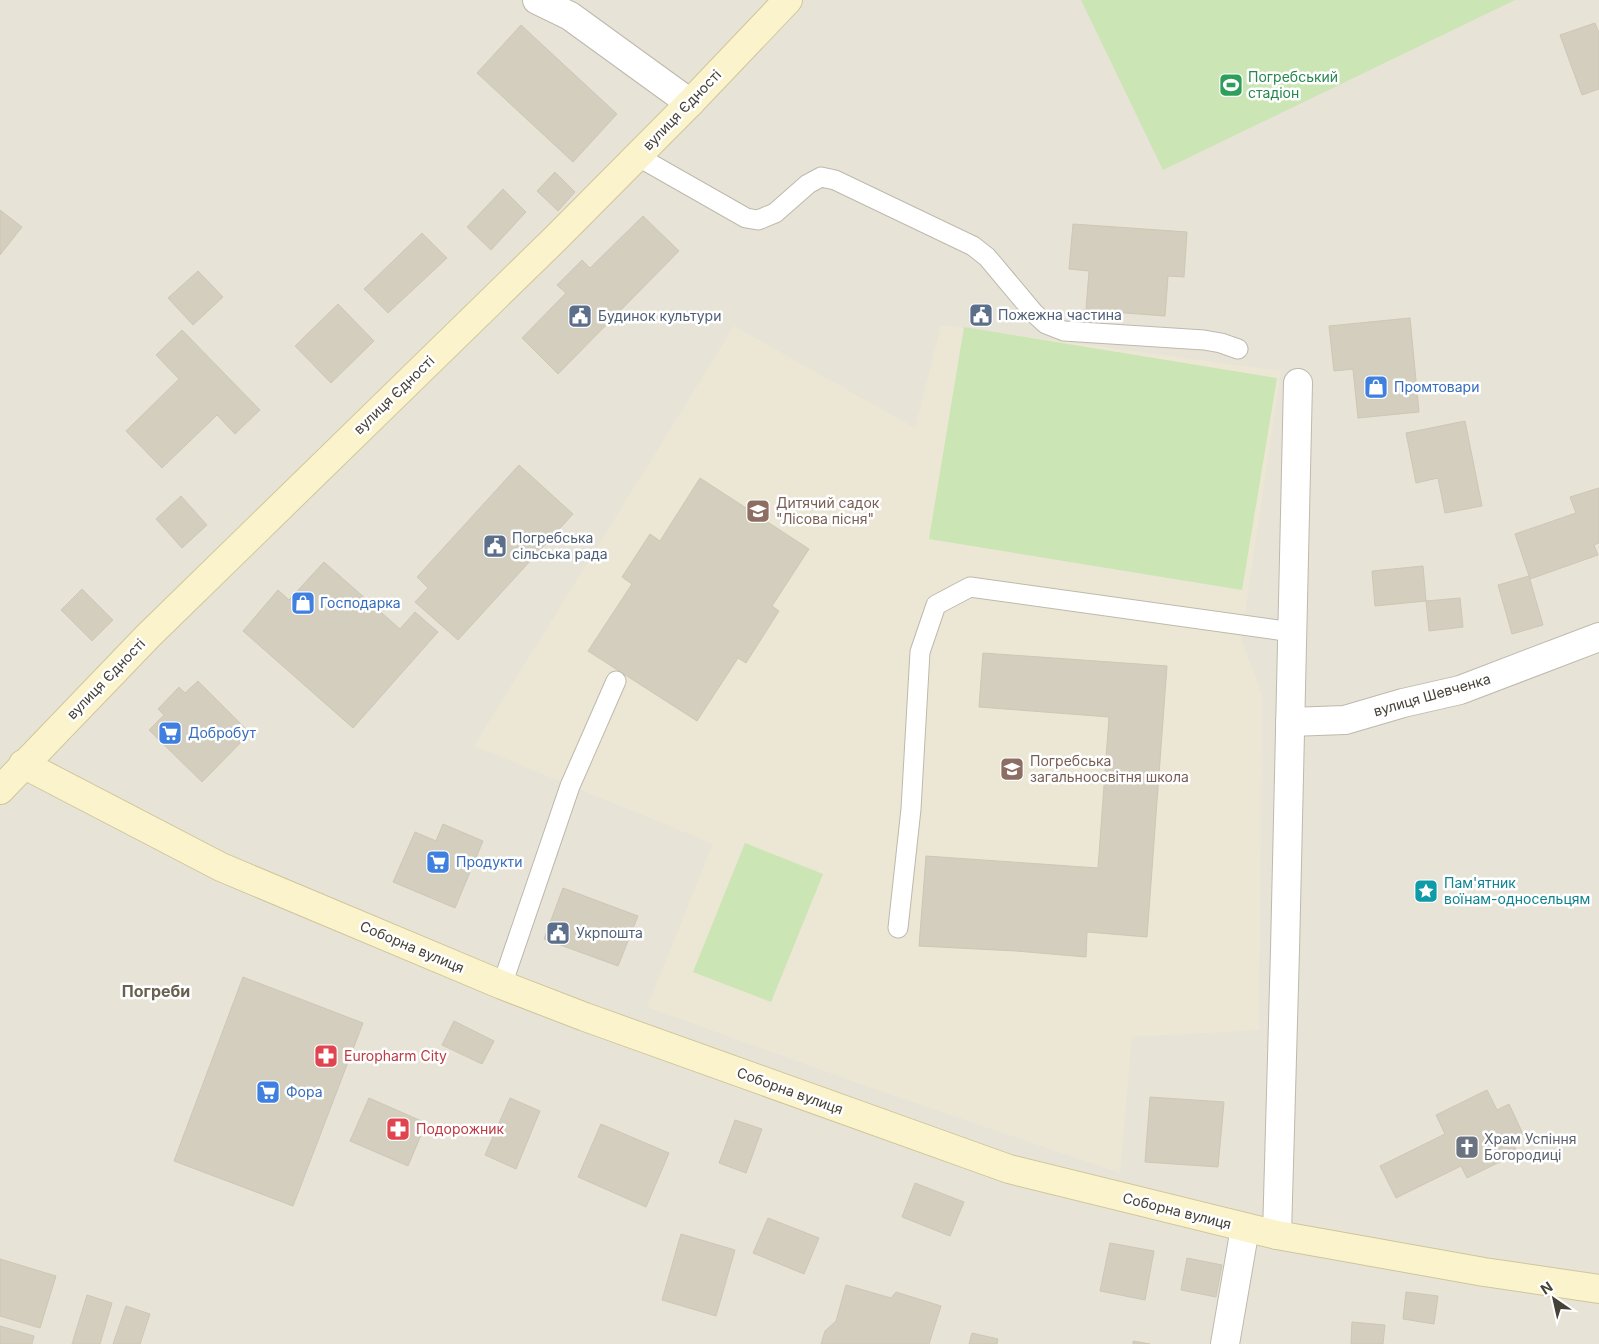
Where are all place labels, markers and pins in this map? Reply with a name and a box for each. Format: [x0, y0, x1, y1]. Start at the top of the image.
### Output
place label: Погребський стадіон [1248, 68, 1338, 101]
sports icon: Погребський стадіон [1218, 72, 1244, 98]
public building icon: Пожежна частина [968, 302, 994, 328]
public building icon: Будинок культури [567, 303, 593, 329]
place label: Пожежна частина [998, 306, 1122, 323]
place label: Будинок культури [598, 307, 721, 324]
shop icon: Промтовари [1363, 374, 1389, 400]
place label: Промтовари [1394, 378, 1479, 395]
place label: Дитячий садок "Лісова пісня" [776, 494, 880, 527]
school or university icon: Дитячий садок "Лісова пісня" [745, 498, 771, 524]
place label: Погребська сільська рада [512, 529, 608, 562]
public building icon: Погребська сільська рада [482, 533, 508, 559]
shop icon: Господарка [290, 590, 316, 616]
place label: Господарка [320, 594, 401, 611]
supermarket icon: Добробут [157, 720, 183, 746]
place label: Добробут [188, 724, 256, 741]
place label: Погребська загальноосвітня школа [1030, 752, 1189, 785]
school or university icon: Погребська загальноосвітня школа [999, 756, 1025, 782]
supermarket icon: Продукти [425, 849, 451, 875]
place label: Продукти [456, 853, 523, 870]
place label: Пам'ятник воїнам-односельцям [1444, 874, 1590, 907]
place icon: Пам'ятник воїнам-односельцям [1413, 878, 1439, 904]
public building icon: Укрпошта [545, 920, 571, 946]
place label: Укрпошта [576, 924, 643, 941]
pharmacy icon: Europharm City [313, 1043, 339, 1069]
place label: Europharm City [344, 1047, 447, 1064]
supermarket icon: Фора [255, 1079, 281, 1105]
place label: Фора [286, 1083, 323, 1100]
pharmacy icon: Подорожник [385, 1116, 411, 1142]
place label: Подорожник [416, 1120, 505, 1137]
place label: Храм Успіння Богородиці [1484, 1130, 1577, 1163]
church icon: Храм Успіння Богородиці [1454, 1134, 1480, 1160]

